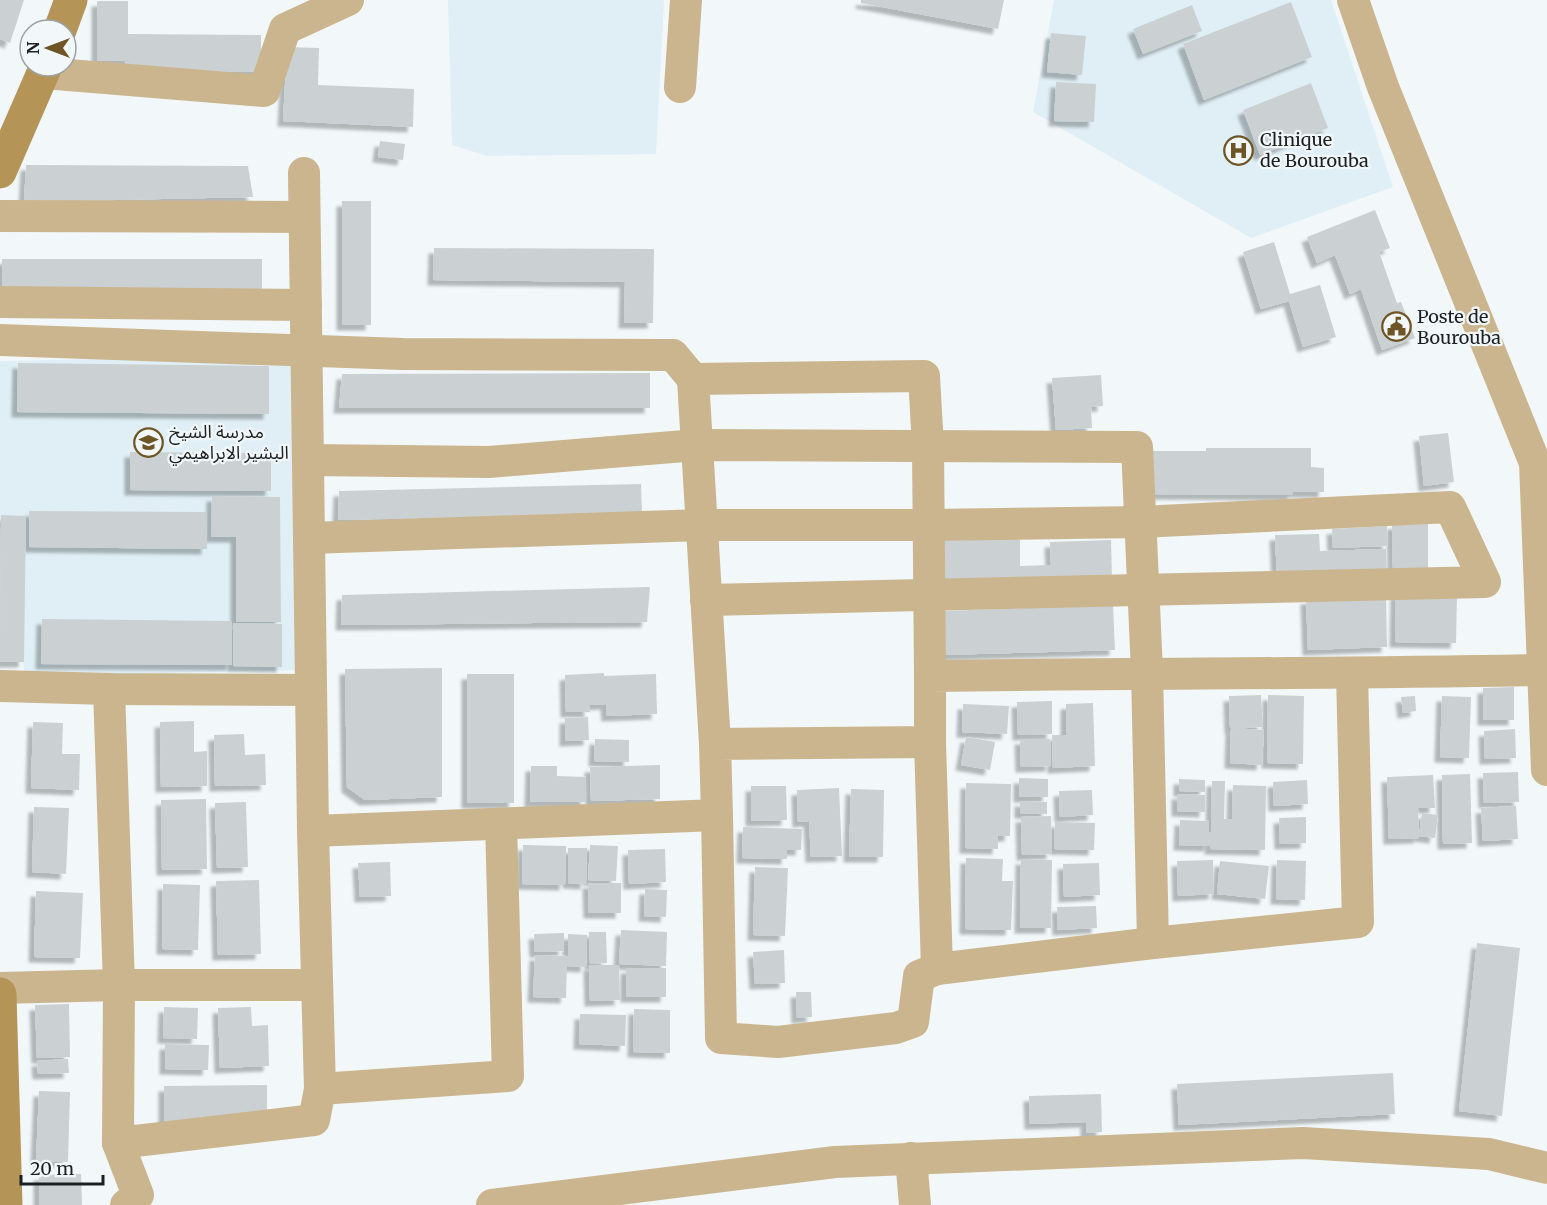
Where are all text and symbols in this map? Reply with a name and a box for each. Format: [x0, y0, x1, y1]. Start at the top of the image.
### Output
north arrow [18, 18, 78, 78]
text: N [23, 41, 43, 54]
place label: Clinique de Bourouba [1260, 128, 1369, 172]
hospital icon: Clinique de Bourouba [1223, 134, 1255, 166]
place label: Poste de Bourouba [1417, 305, 1501, 349]
public building icon: Poste de Bourouba [1380, 311, 1412, 343]
place label: مدرسة الشيخ البشير الابراهيمي [169, 420, 289, 466]
school or university icon: مدرسة الشيخ البشير الابراهيمي [132, 426, 164, 458]
scale bar [21, 1148, 104, 1186]
text: 20 m [30, 1157, 74, 1180]

